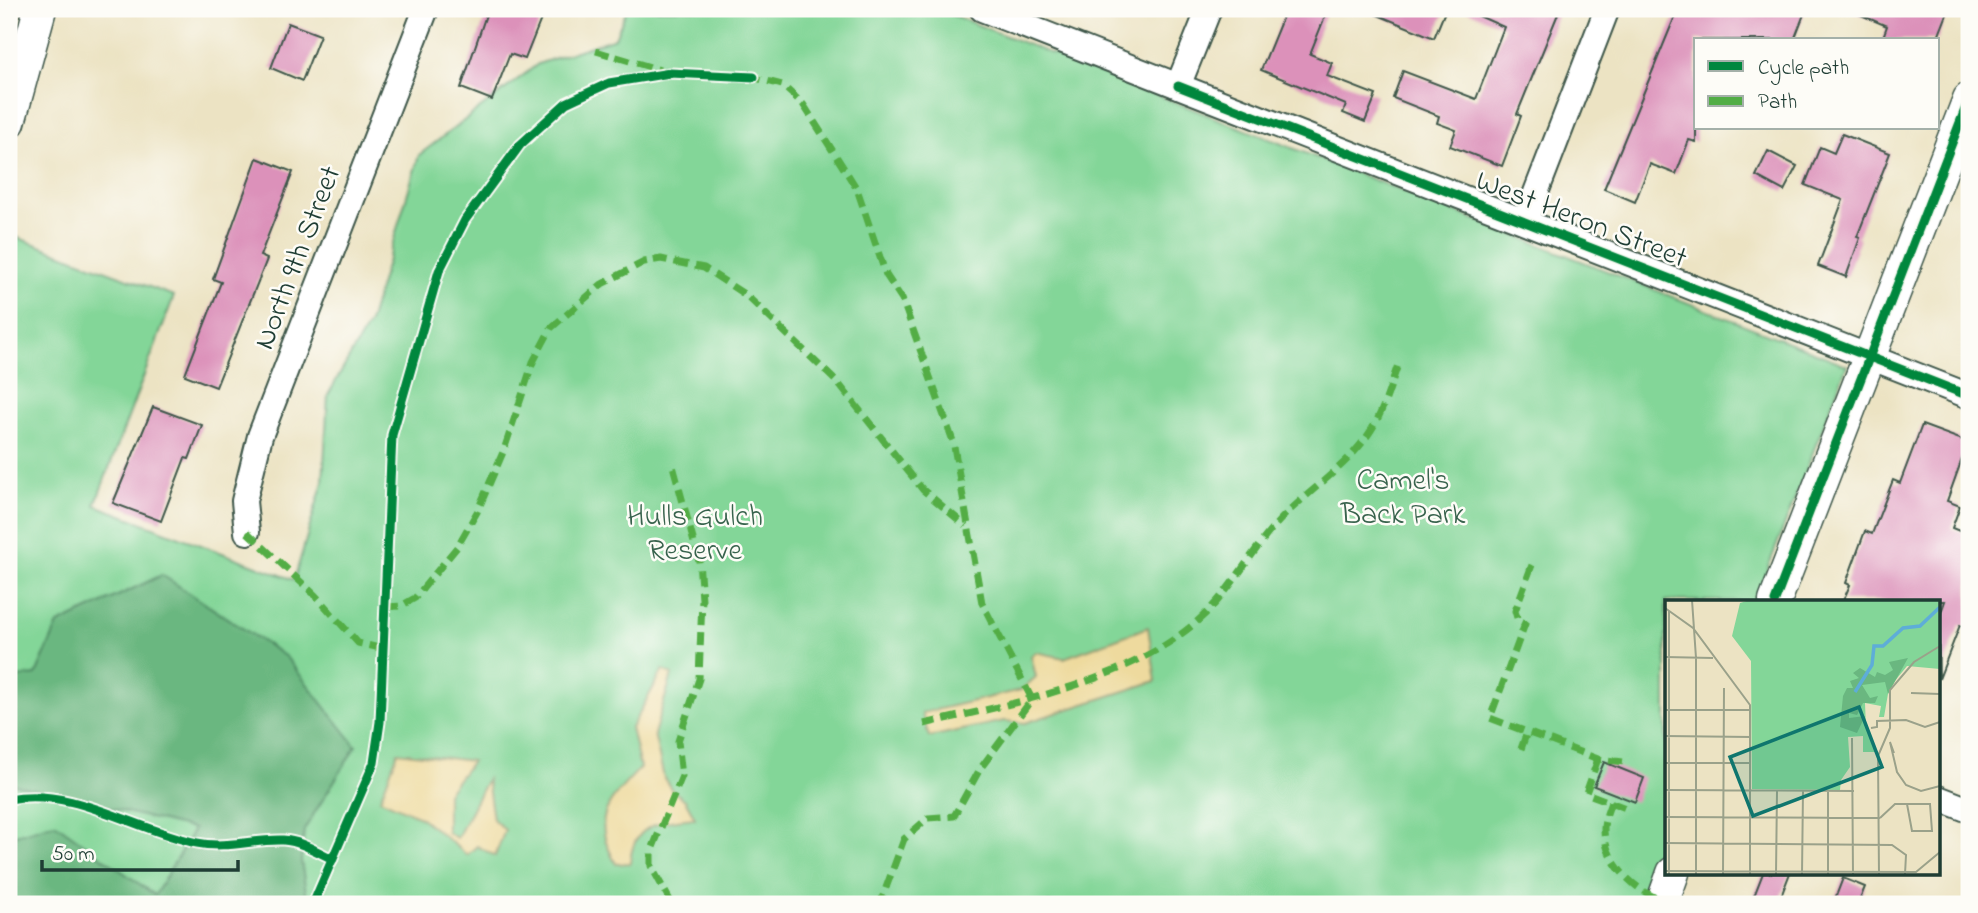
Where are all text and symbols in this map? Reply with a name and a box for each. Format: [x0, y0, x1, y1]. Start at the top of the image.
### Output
legend [1694, 38, 1940, 130]
text: Cycle path [1758, 54, 1849, 86]
text: Path [1758, 88, 1797, 118]
street label: North 9th Street [244, 160, 354, 356]
street label: West Heron Street [1469, 160, 1693, 281]
park label: Camel's Back Park [1340, 460, 1466, 538]
park label: Hulls Gulch Reserve [627, 496, 763, 574]
inset map [1665, 600, 1940, 874]
scale bar [42, 829, 238, 873]
text: 50 m [52, 840, 95, 870]

